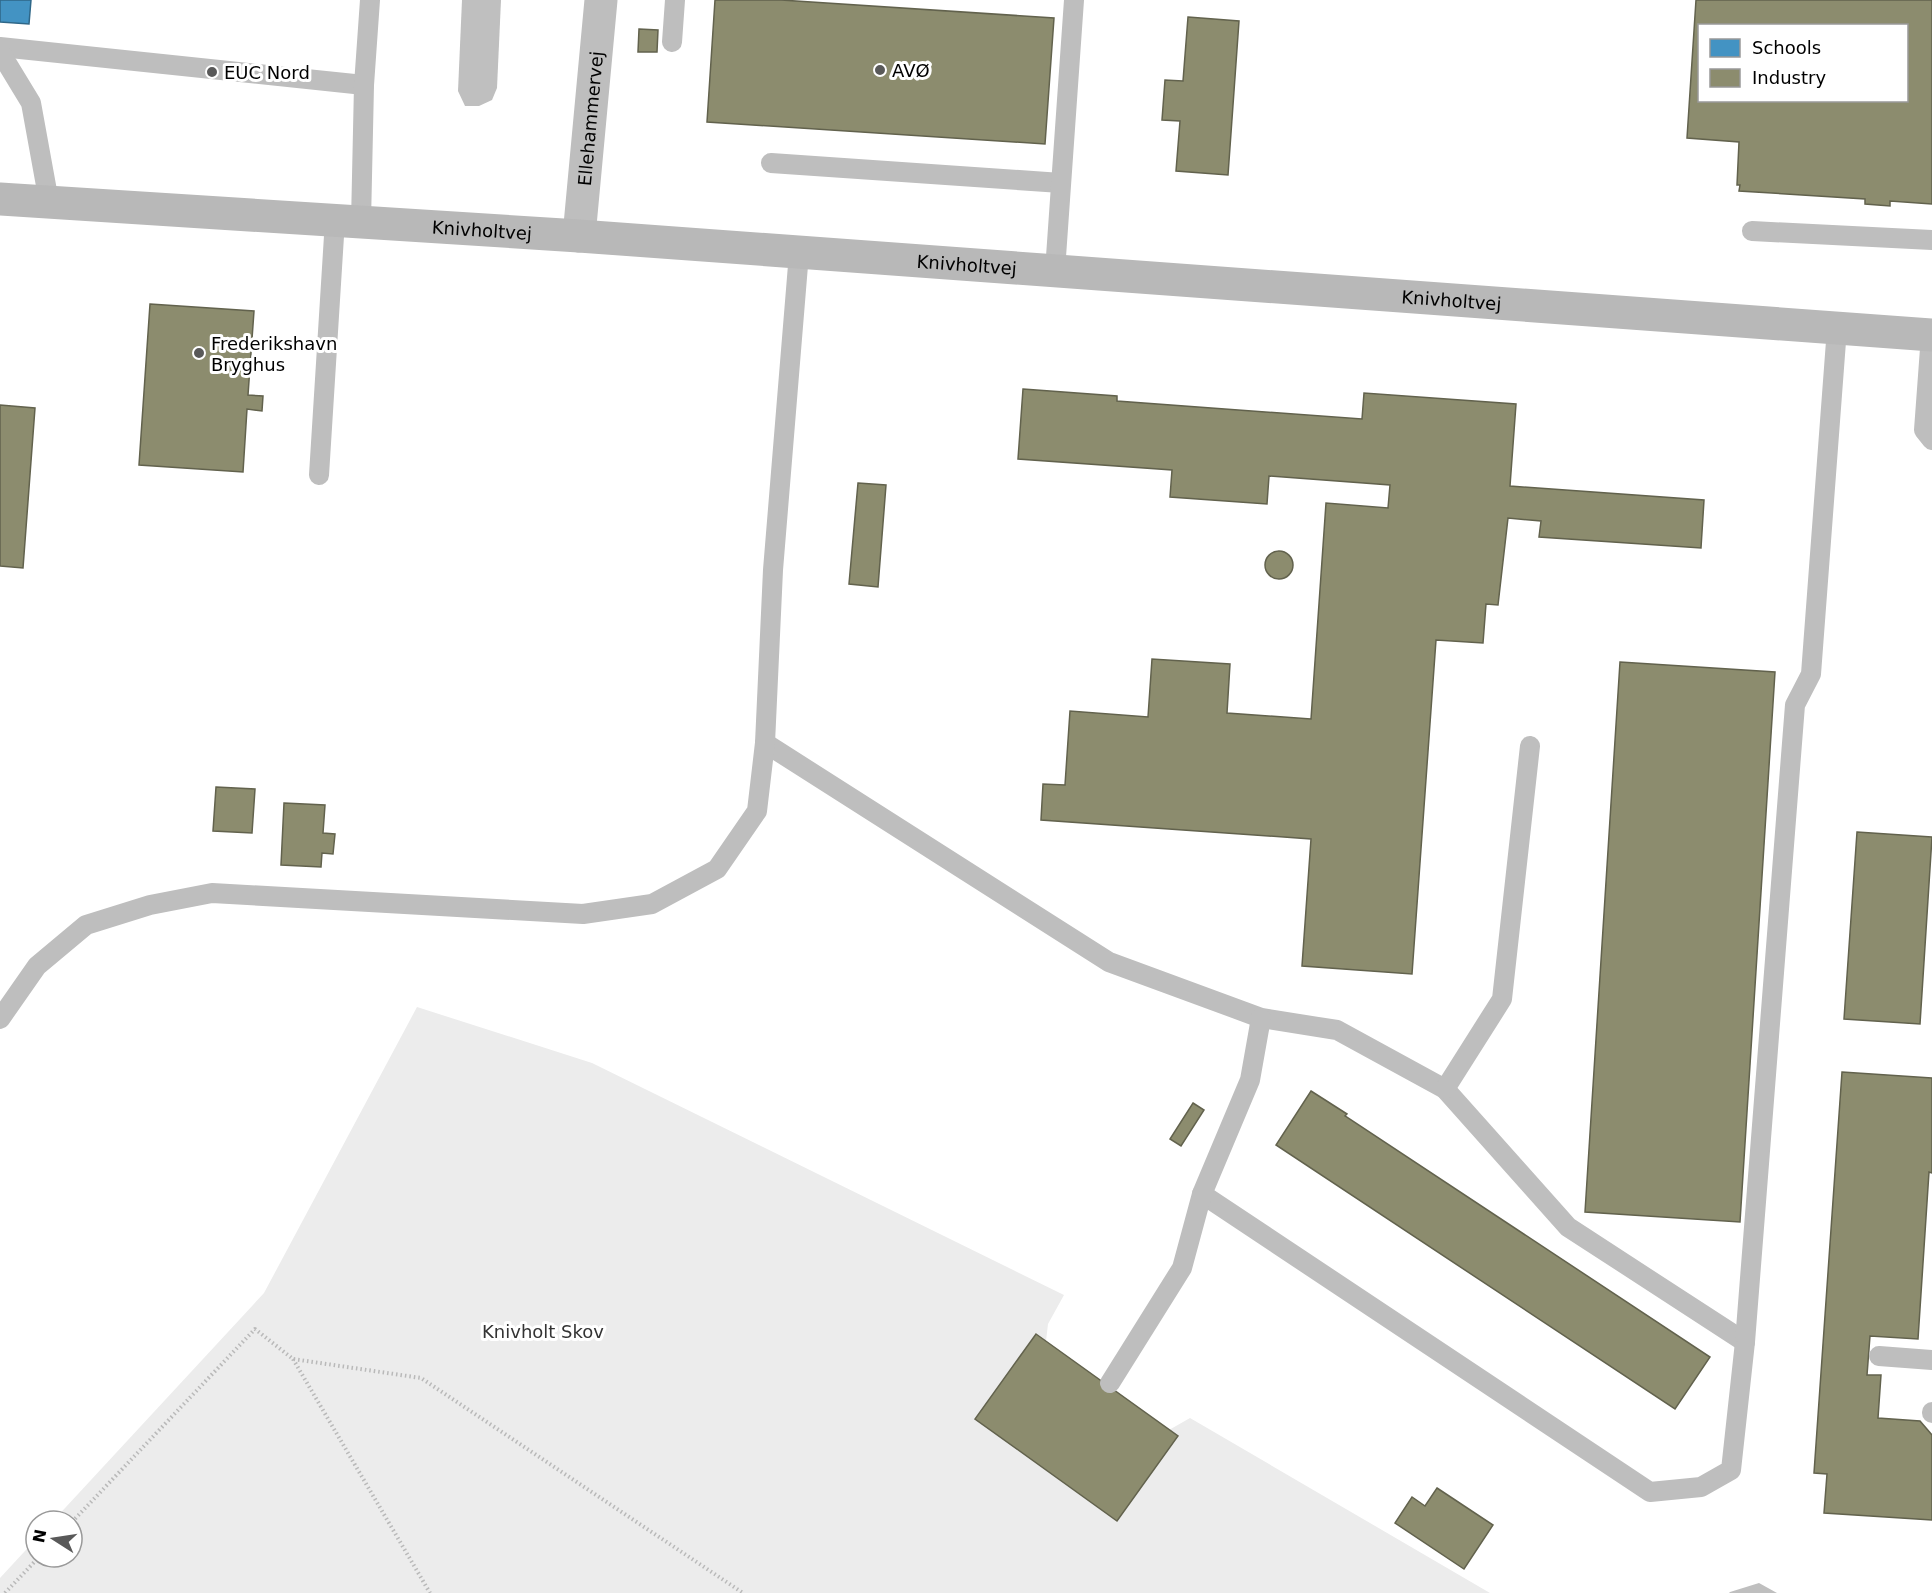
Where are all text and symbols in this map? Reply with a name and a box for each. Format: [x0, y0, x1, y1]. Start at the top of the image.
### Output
legend [1698, 24, 1908, 102]
text: Schools [1752, 37, 1821, 58]
street label: Ellehammervej [573, 50, 607, 187]
place label: AVØ [892, 60, 930, 81]
place label: EUC Nord [224, 62, 310, 83]
marker: AVØ [873, 63, 887, 77]
marker: EUC Nord [205, 65, 219, 79]
text: Industry [1752, 67, 1826, 88]
street label: Knivholtvej [431, 216, 533, 243]
street label: Knivholtvej [916, 250, 1018, 279]
street label: Knivholtvej [1401, 286, 1502, 314]
place label: Frederikshavn Bryghus [211, 333, 337, 375]
marker: Frederikshavn Bryghus [192, 346, 206, 360]
park label: Knivholt Skov [482, 1321, 604, 1342]
north arrow [24, 1509, 84, 1569]
text: N [29, 1527, 51, 1545]

